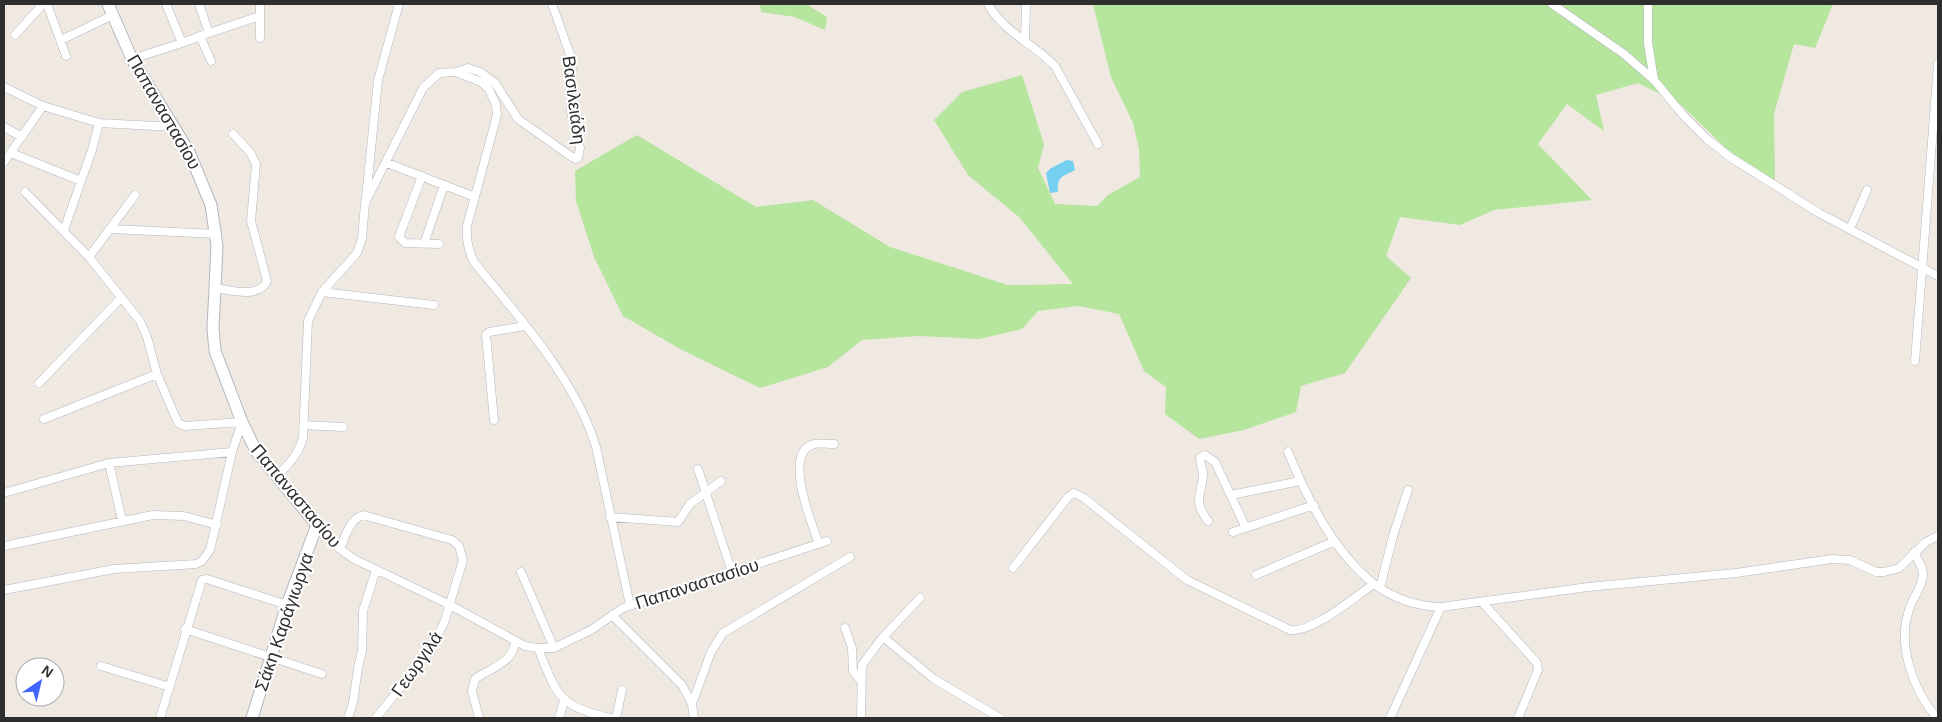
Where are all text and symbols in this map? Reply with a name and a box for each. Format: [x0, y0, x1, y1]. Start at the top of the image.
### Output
street label: Παπαναστασίου [123, 51, 205, 173]
street label: Βασιλειάδη [559, 55, 589, 145]
street label: Παπαναστασίου [247, 440, 345, 552]
street label: Σάκη Καράγιωργα [251, 550, 317, 694]
street label: Παπαναστασίου [633, 555, 761, 613]
street label: Γεωργιλά [387, 628, 447, 700]
north arrow [15, 657, 65, 707]
text: N [39, 662, 56, 681]

